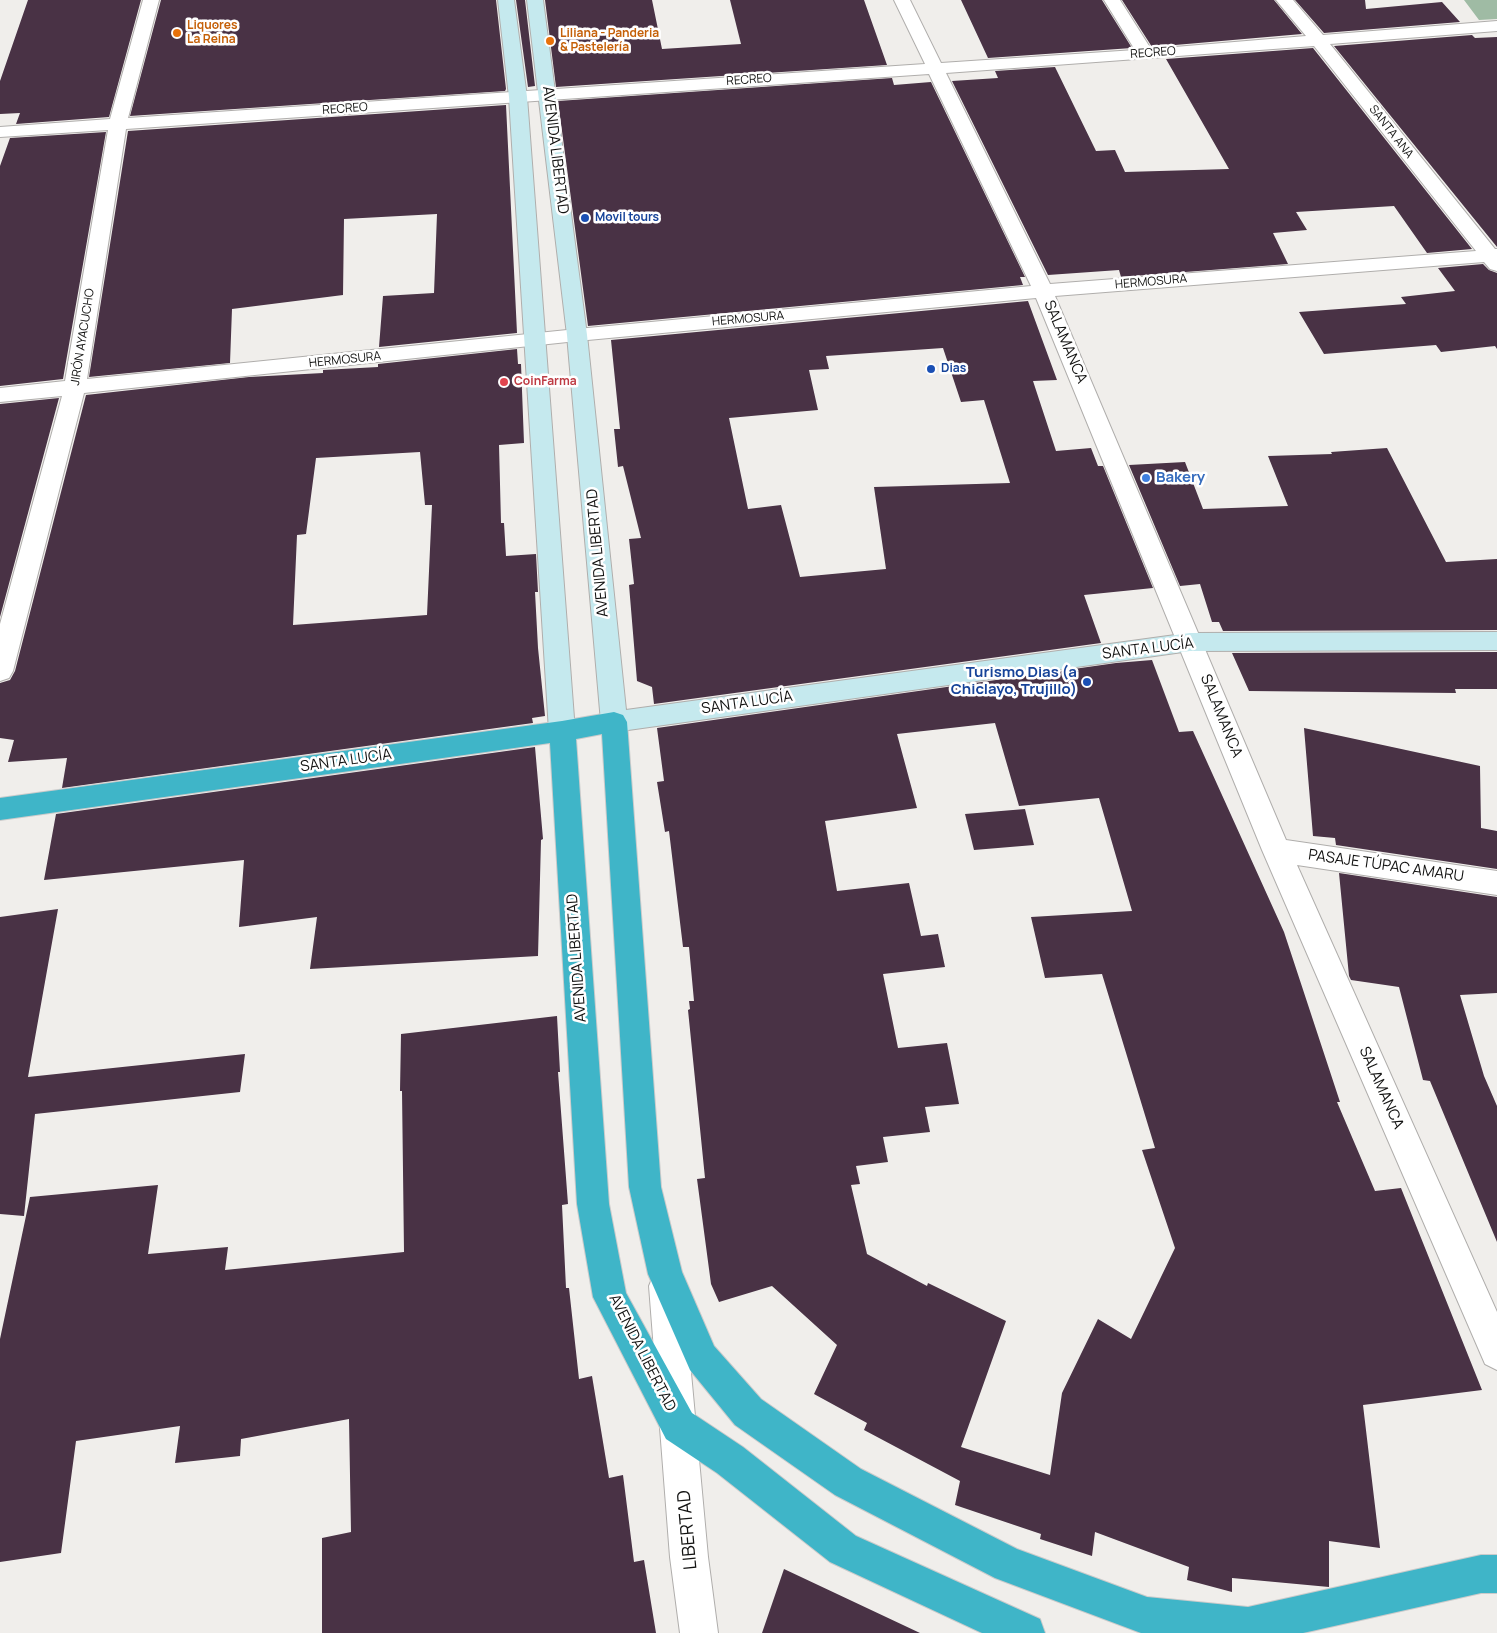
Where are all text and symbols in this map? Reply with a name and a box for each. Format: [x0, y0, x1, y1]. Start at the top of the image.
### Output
place label: Liquores La Reina [187, 19, 237, 47]
marker: Liquores La Reina [171, 27, 183, 39]
place label: Liliana - Panderia & Pastelería [560, 27, 659, 55]
marker: Liliana - Panderia & Pastelería [544, 35, 556, 47]
street label: RECREO [1130, 44, 1176, 62]
street label: RECREO [726, 71, 772, 89]
street label: AVENIDA LIBERTAD [538, 85, 572, 215]
street label: RECREO [322, 100, 368, 118]
street label: SANTA ANA [1366, 103, 1416, 161]
place label: Movil tours [595, 211, 659, 225]
marker: Movil tours [579, 212, 591, 224]
street label: HERMOSURA [1114, 272, 1188, 292]
street label: JIRÓN AYACUCHO [68, 288, 98, 386]
street label: SALAMANCA [1039, 298, 1091, 386]
street label: HERMOSURA [711, 309, 785, 329]
street label: HERMOSURA [308, 349, 382, 371]
place label: Dias [941, 362, 966, 376]
marker: Dias [925, 363, 937, 375]
place label: CoinFarma [514, 375, 577, 389]
marker: CoinFarma [498, 376, 510, 388]
place label: Bakery [1156, 469, 1205, 487]
marker: Bakery [1140, 472, 1152, 484]
street label: AVENIDA LIBERTAD [583, 488, 613, 618]
street label: SANTA LUCÍA [1101, 634, 1195, 664]
place label: Turismo Dias (a Chiclayo, Trujillo) [951, 664, 1077, 699]
street label: SALAMANCA [1196, 672, 1246, 760]
marker: Turismo Dias (a Chiclayo, Trujillo) [1081, 676, 1093, 688]
street label: SANTA LUCÍA [700, 688, 794, 718]
street label: SANTA LUCÍA [299, 746, 393, 776]
street label: PASAJE TÚPAC AMARU [1307, 846, 1465, 886]
street label: AVENIDA LIBERTAD [564, 893, 590, 1023]
street label: SALAMANCA [1355, 1044, 1407, 1132]
street label: AVENIDA LIBERTAD [605, 1292, 679, 1414]
street label: LIBERTAD [674, 1489, 702, 1571]

